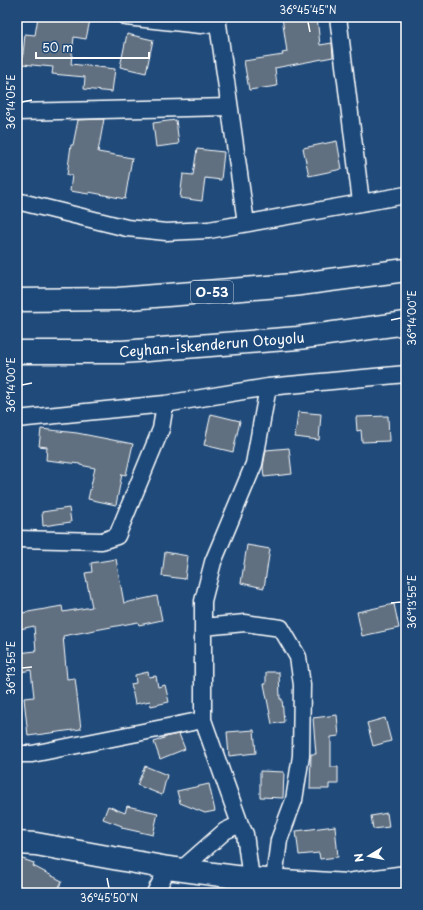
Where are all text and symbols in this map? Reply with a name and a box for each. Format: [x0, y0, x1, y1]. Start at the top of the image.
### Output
text: 36°45'45"N [279, 2, 337, 17]
scale bar [36, 34, 149, 60]
text: 50 m [42, 38, 73, 56]
text: 36°14'05"E [3, 75, 18, 129]
road number: O-53 [191, 281, 233, 303]
text: 36°14'00"E [404, 290, 419, 346]
street label: Ceyhan-İskenderun Otoyolu [118, 326, 306, 362]
text: 36°14'00"E [3, 357, 18, 413]
text: 36°13'55"E [404, 575, 419, 629]
text: 36°13'55"E [3, 641, 18, 695]
north arrow [349, 836, 389, 876]
text: N [349, 852, 368, 864]
text: 36°45'50"N [80, 890, 138, 905]

